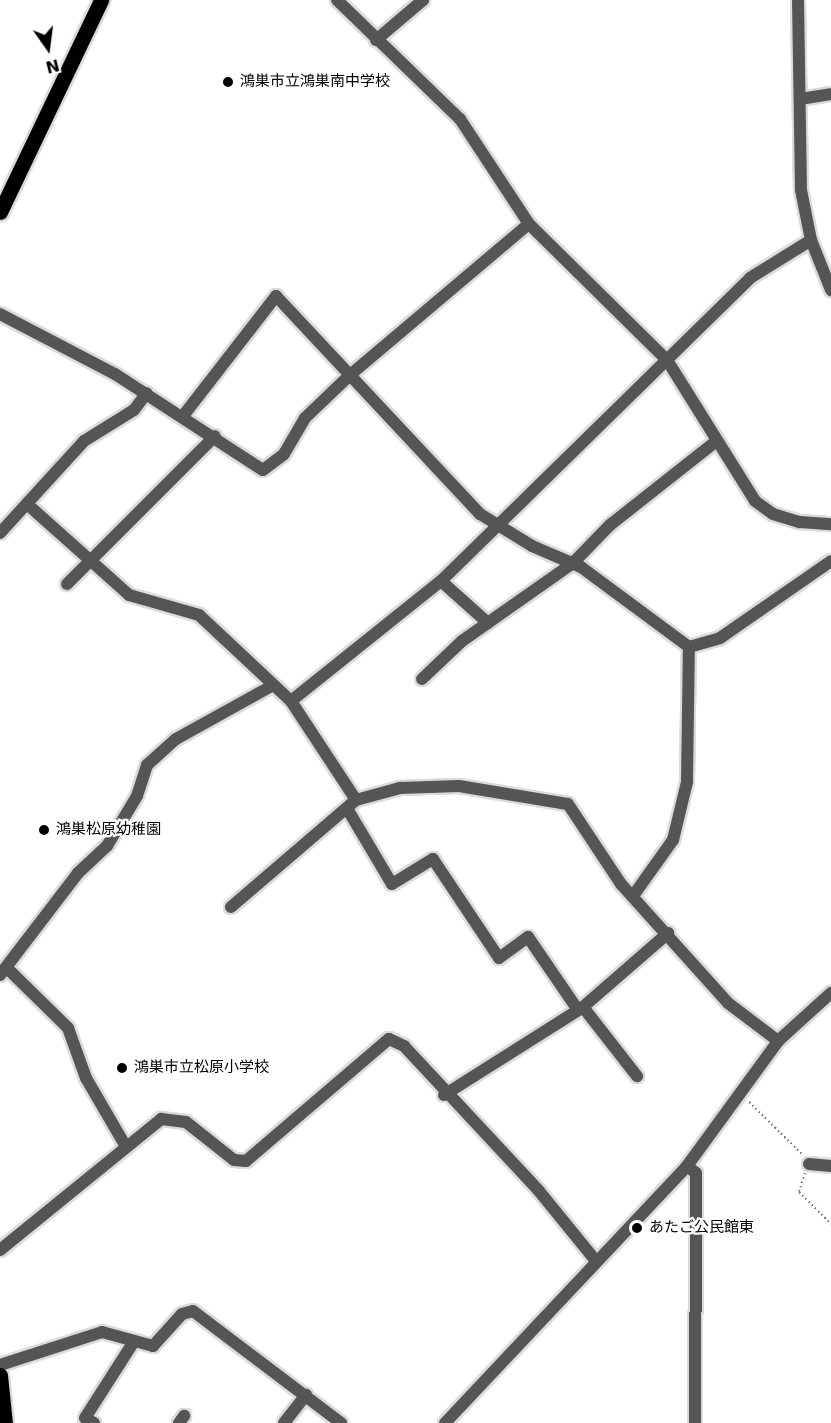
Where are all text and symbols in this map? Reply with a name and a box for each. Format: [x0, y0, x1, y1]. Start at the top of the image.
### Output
north arrow [18, 18, 78, 78]
text: N [44, 55, 61, 77]
place label: 鴻巣市立鴻巣南中学校 [240, 73, 390, 91]
marker: 鴻巣市立鴻巣南中学校 [221, 75, 235, 89]
place label: 鴻巣松原幼稚園 [56, 821, 161, 839]
marker: 鴻巣松原幼稚園 [37, 823, 51, 837]
place label: 鴻巣市立松原小学校 [134, 1059, 269, 1077]
marker: 鴻巣市立松原小学校 [115, 1061, 129, 1075]
place label: あたご公民館東 [649, 1219, 754, 1237]
marker: あたご公民館東 [630, 1221, 644, 1235]

